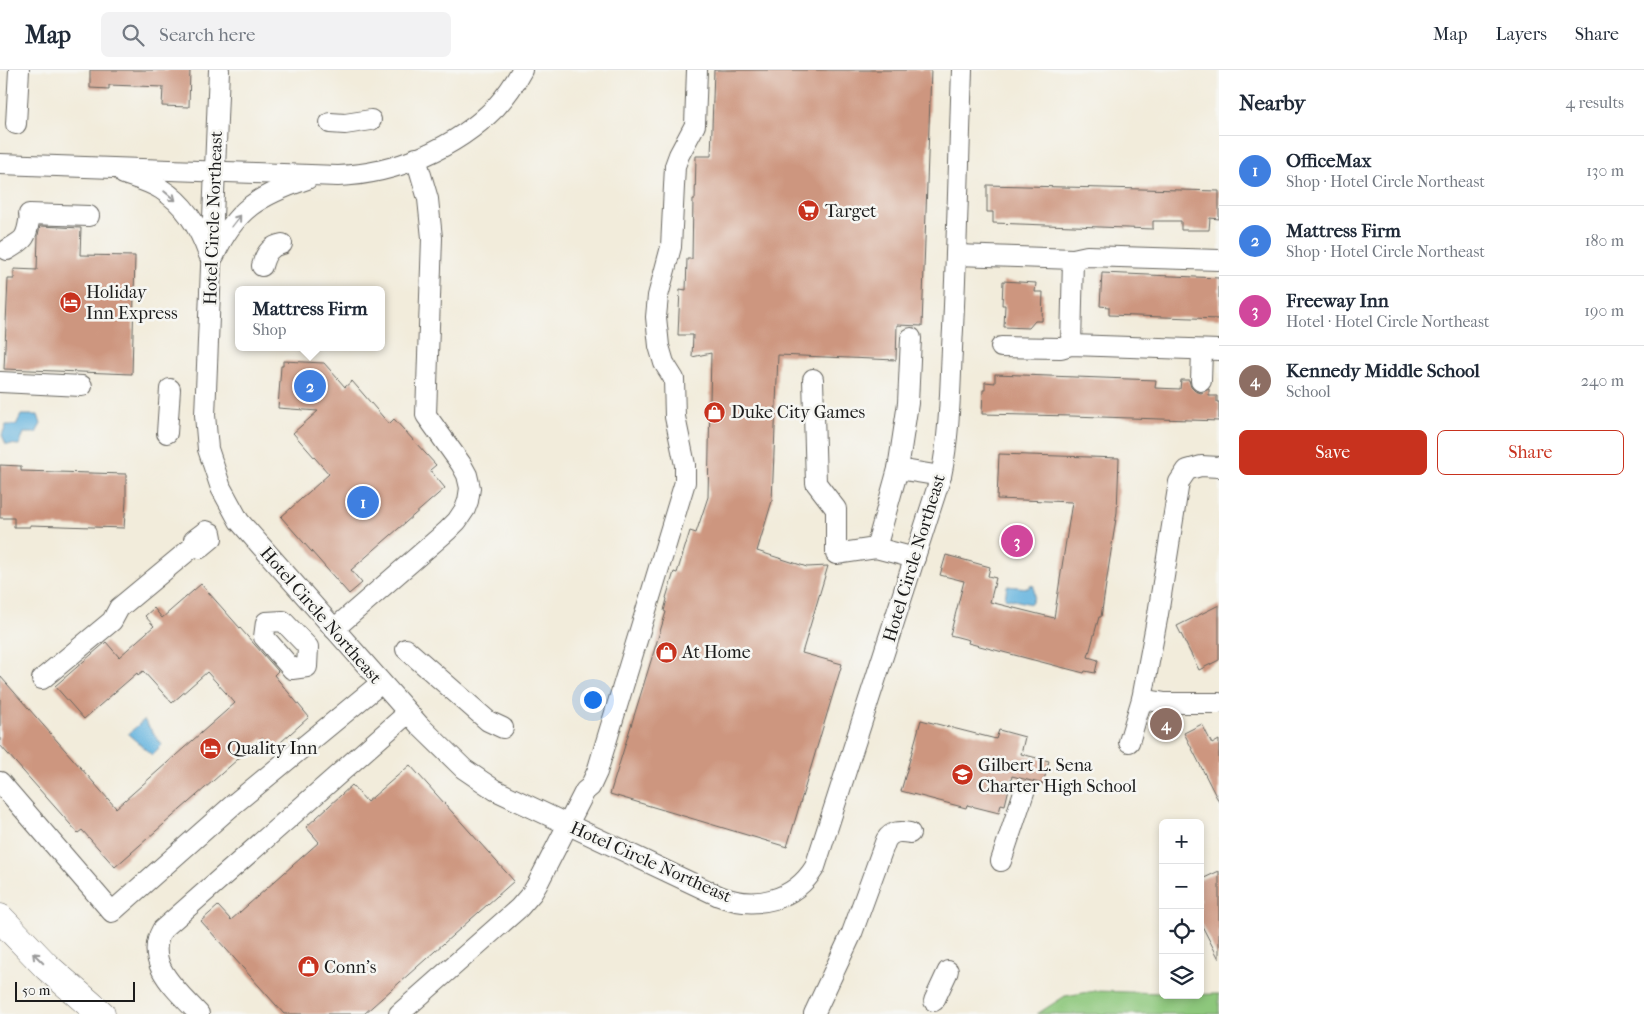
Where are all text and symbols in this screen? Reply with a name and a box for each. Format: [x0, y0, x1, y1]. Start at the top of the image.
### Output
search box [101, 12, 451, 57]
text: Map [25, 21, 71, 49]
icon: search [119, 21, 147, 49]
text: Search here [159, 24, 255, 46]
text: Map [1433, 24, 1467, 45]
text: Layers [1495, 24, 1547, 45]
text: Share [1575, 24, 1619, 45]
text: Nearby [1239, 91, 1305, 115]
text: 4 results [1566, 93, 1624, 112]
street label: Hotel Circle Northeast [200, 130, 227, 306]
text: OfficeMax [1286, 150, 1371, 172]
text: 1 [1252, 161, 1258, 180]
text: 130 m [1586, 161, 1624, 180]
text: Shop · Hotel Circle Northeast [1286, 172, 1485, 191]
one-way arrow [164, 191, 177, 202]
supermarket icon: Target [797, 199, 821, 223]
place label: Target [825, 201, 877, 222]
one-way arrow [231, 214, 241, 228]
text: Mattress Firm [1286, 220, 1401, 242]
text: 2 [1251, 231, 1259, 250]
text: 180 m [1585, 231, 1624, 250]
text: Shop · Hotel Circle Northeast [1286, 242, 1485, 261]
place label: Holiday Inn Express [86, 282, 178, 324]
popup [235, 286, 385, 351]
hotel icon: Holiday Inn Express [58, 290, 82, 314]
text: Freeway Inn [1286, 290, 1389, 312]
text: Mattress Firm [253, 298, 367, 320]
text: 3 [1252, 301, 1258, 320]
text: 190 m [1584, 301, 1624, 320]
text: Hotel · Hotel Circle Northeast [1286, 312, 1490, 331]
text: Shop [253, 320, 287, 339]
text: Kennedy Middle School [1286, 360, 1480, 382]
pin: 2 [294, 367, 326, 405]
text: 4 [1250, 371, 1260, 390]
text: 240 m [1581, 371, 1624, 390]
text: School [1286, 382, 1331, 401]
shop icon: Duke City Games [703, 400, 727, 424]
place label: Duke City Games [731, 402, 866, 423]
button: Save [1239, 430, 1427, 475]
button: Share [1437, 430, 1624, 475]
street label: Hotel Circle Northeast [879, 471, 950, 645]
pin: 1 [347, 483, 379, 521]
pin: 3 [1001, 522, 1033, 560]
street label: Hotel Circle Northeast [256, 543, 386, 688]
shop icon: At Home [654, 640, 678, 664]
place label: At Home [681, 642, 751, 663]
your location [580, 687, 606, 713]
pin: 4 [1150, 705, 1182, 743]
hotel icon: Quality Inn [199, 736, 223, 760]
place label: Quality Inn [227, 738, 318, 759]
place label: Gilbert L. Sena Charter High School [978, 755, 1137, 797]
school or university icon: Gilbert L. Sena Charter High School [950, 763, 974, 787]
street label: Hotel Circle Northeast [567, 817, 735, 908]
map controls [1159, 819, 1204, 999]
button: + [1159, 819, 1204, 864]
button: − [1159, 864, 1204, 909]
button: locate [1159, 909, 1204, 954]
one-way arrow [32, 952, 44, 964]
button: layers [1159, 954, 1204, 999]
shop icon: Conn's [296, 955, 320, 979]
place label: Conn's [324, 957, 377, 978]
scale bar [15, 979, 135, 1002]
text: 50 m [22, 982, 50, 999]

